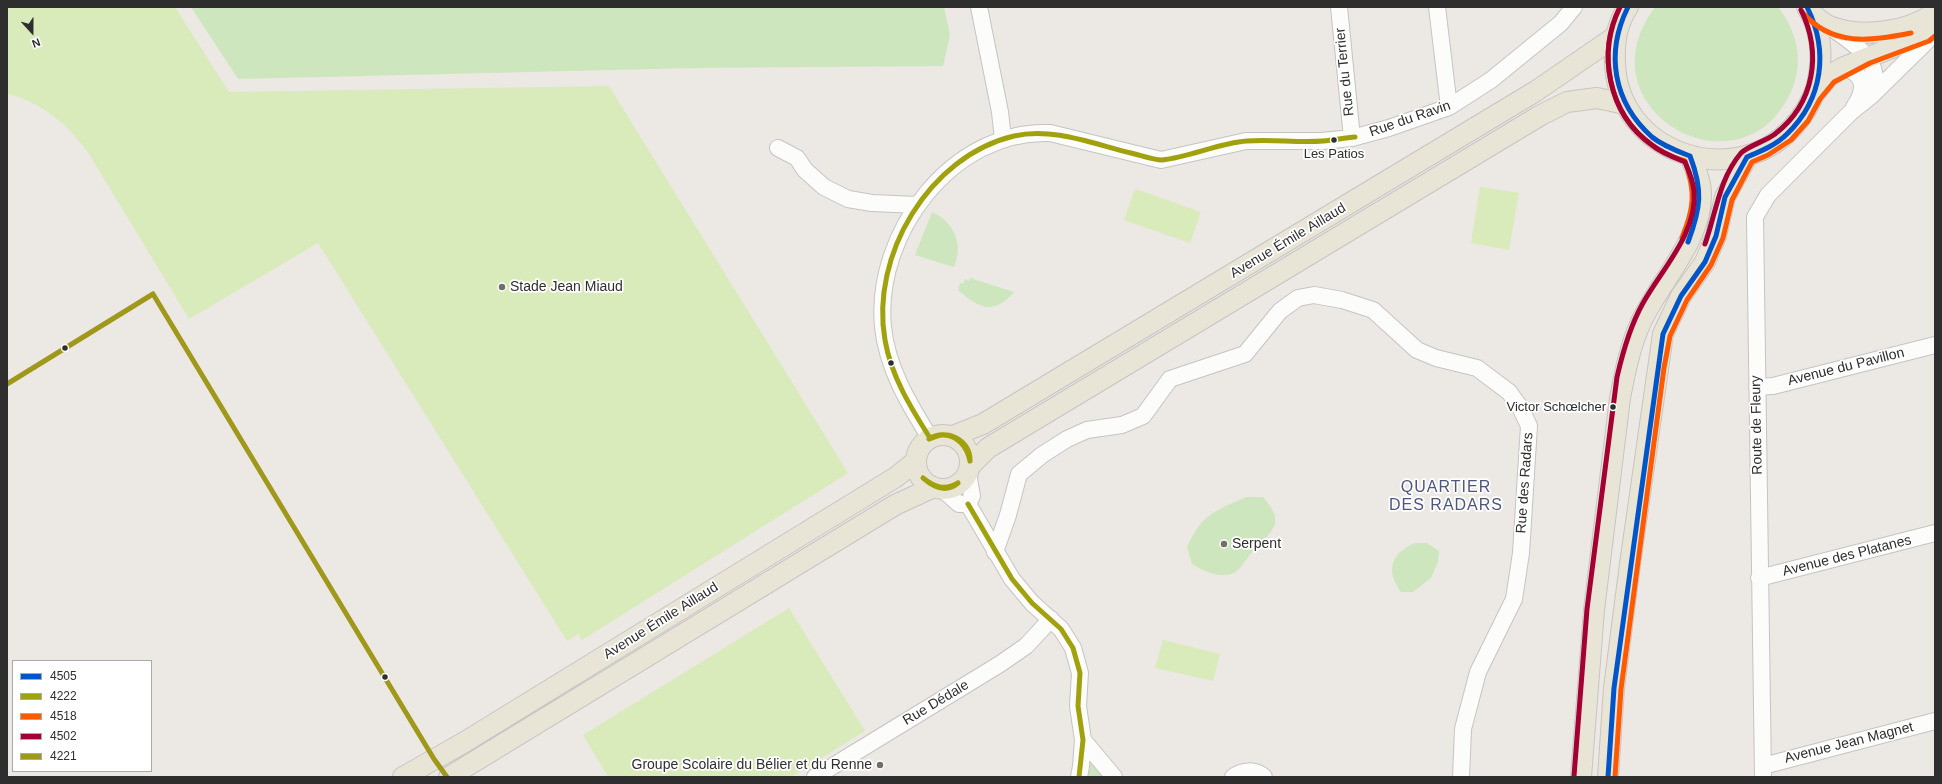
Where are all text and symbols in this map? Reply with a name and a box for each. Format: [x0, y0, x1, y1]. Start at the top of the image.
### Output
north arrow [12, 12, 52, 52]
street label: Rue du Terrier [1332, 27, 1358, 117]
text: N [30, 36, 42, 50]
street label: Rue du Ravin [1367, 97, 1453, 141]
marker: Les Patios [1329, 135, 1339, 145]
place label: Les Patios [1304, 146, 1364, 162]
street label: Avenue Émile Aillaud [1227, 200, 1349, 282]
place label: Stade Jean Miaud [510, 279, 623, 295]
marker: Stade Jean Miaud [497, 282, 507, 292]
unlabelled marker [60, 343, 70, 353]
street label: Avenue du Pavillon [1786, 344, 1906, 390]
unlabelled marker [886, 358, 896, 368]
street label: Route de Fleury [1748, 375, 1766, 475]
place label: Victor Schœlcher [1507, 399, 1606, 415]
marker: Victor Schœlcher [1608, 402, 1618, 412]
street label: Rue des Radars [1513, 432, 1537, 534]
district label: QUARTIER DES RADARS [1389, 478, 1503, 516]
street label: Avenue des Platanes [1781, 532, 1913, 580]
place label: Serpent [1232, 536, 1281, 552]
marker: Serpent [1219, 539, 1229, 549]
street label: Avenue Émile Aillaud [601, 579, 721, 663]
legend [12, 660, 152, 772]
text: 4505 [50, 669, 77, 683]
unlabelled marker [380, 672, 390, 682]
street label: Rue Dédale [900, 677, 972, 729]
text: 4222 [50, 689, 77, 703]
text: 4518 [50, 709, 77, 723]
street label: Avenue Jean Magnet [1783, 719, 1915, 767]
text: 4502 [50, 729, 77, 743]
text: 4221 [50, 749, 77, 763]
place label: Groupe Scolaire du Bélier et du Renne [632, 757, 872, 773]
marker: Groupe Scolaire du Bélier et du Renne [875, 760, 885, 770]

